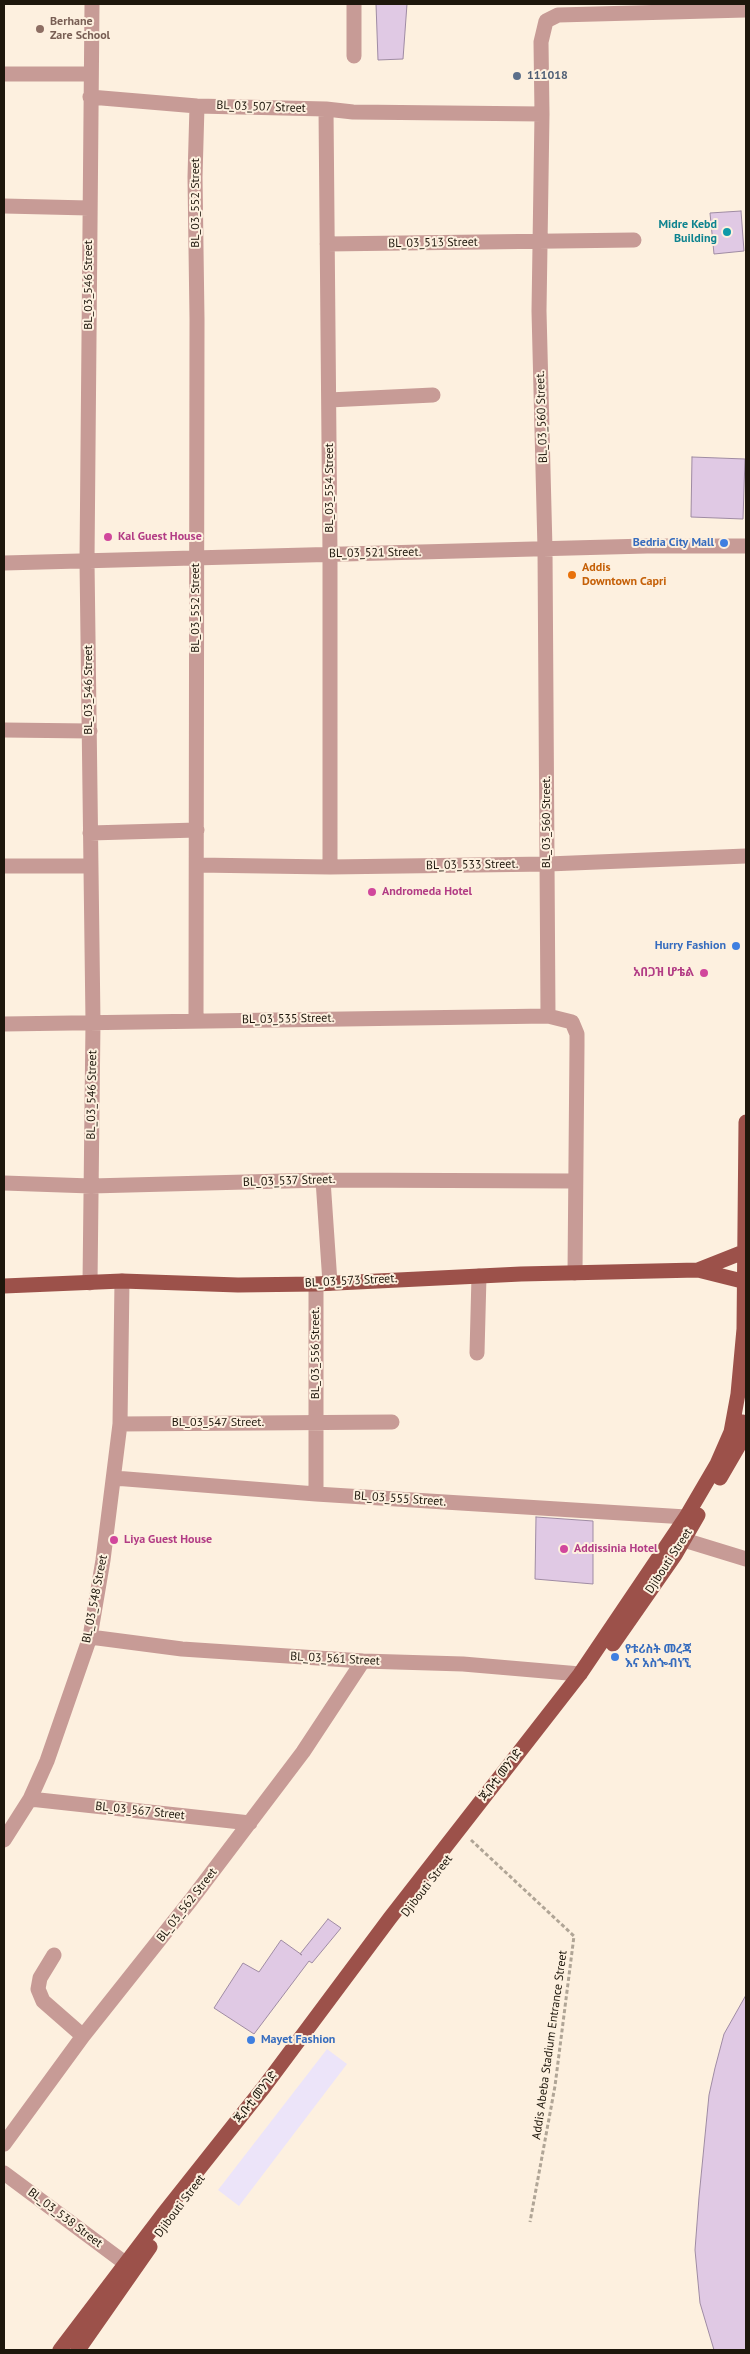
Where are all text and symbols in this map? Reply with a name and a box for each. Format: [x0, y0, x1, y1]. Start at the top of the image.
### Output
place label: Berhane Zare School [50, 15, 110, 43]
marker: Berhane Zare School [34, 23, 46, 35]
place label: 111018 [527, 69, 568, 83]
marker: 111018 [511, 70, 523, 82]
street label: BL_03_507 Street [216, 98, 306, 116]
street label: BL_03_552 Street [189, 158, 203, 248]
place label: Midre Kebd Building [659, 218, 717, 246]
marker: Midre Kebd Building [721, 226, 733, 238]
street label: BL_03_513 Street [388, 235, 478, 251]
street label: BL_03_546 Street [82, 240, 96, 330]
street label: BL_03_560 Street. [533, 371, 551, 463]
street label: BL_03_554 Street [323, 443, 337, 533]
place label: Kal Guest House [118, 530, 202, 544]
marker: Kal Guest House [102, 531, 114, 543]
place label: Bedria City Mall [633, 536, 714, 550]
marker: Bedria City Mall [718, 537, 730, 549]
street label: BL_03_521 Street. [329, 545, 421, 561]
place label: Addis Downtown Capri [582, 561, 666, 589]
street label: BL_03_552 Street [189, 563, 203, 653]
marker: Addis Downtown Capri [566, 569, 578, 581]
street label: BL_03_546 Street [82, 645, 96, 735]
street label: BL_03_560 Street. [540, 776, 554, 868]
street label: BL_03_533 Street. [426, 857, 518, 873]
place label: Andromeda Hotel [382, 885, 472, 899]
marker: Andromeda Hotel [366, 886, 378, 898]
place label: Hurry Fashion [655, 939, 726, 953]
marker: Hurry Fashion [730, 940, 742, 952]
place label: አበጋዝ ሆቴል [633, 966, 694, 980]
marker: አበጋዝ ሆቴል [698, 967, 710, 979]
street label: BL_03_535 Street. [242, 1011, 334, 1027]
street label: BL_03_546 Street [84, 1050, 100, 1140]
street label: BL_03_537 Street. [243, 1172, 335, 1190]
street label: BL_03_573 Street. [305, 1271, 397, 1291]
street label: BL_03_556 Street. [309, 1307, 323, 1399]
street label: BL_03_547 Street. [172, 1416, 264, 1430]
street label: BL_03_555 Street. [353, 1489, 447, 1509]
street label: Djibouti Street [643, 1526, 695, 1596]
place label: Liya Guest House [124, 1533, 212, 1547]
marker: Liya Guest House [108, 1534, 120, 1546]
place label: Addissinia Hotel [574, 1542, 658, 1556]
marker: Addissinia Hotel [558, 1543, 570, 1555]
street label: BL_03_548 Street [79, 1554, 111, 1644]
place label: የቱሪስት መረጃ እና አስጐብነኚ [625, 1643, 691, 1671]
street label: BL_03_561 Street [290, 1649, 380, 1669]
marker: የቱሪስት መረጃ እና አስጐብነኚ [609, 1651, 621, 1663]
street label: ጂቡቲ መንገድ [477, 1746, 525, 1804]
street label: BL_03_567 Street [95, 1799, 185, 1823]
street label: Djibouti Street [398, 1852, 456, 1920]
street label: BL_03_562 Street [154, 1865, 220, 1945]
street label: Addis Abeba Stadium Entrance Street [530, 1949, 570, 2141]
place label: Mayet Fashion [261, 2033, 335, 2047]
marker: Mayet Fashion [245, 2034, 257, 2046]
street label: ጂቡቲ መንገድ [231, 2068, 281, 2126]
street label: Djibouti Street [152, 2172, 208, 2240]
street label: BL_03_538 Street [25, 2185, 105, 2251]

